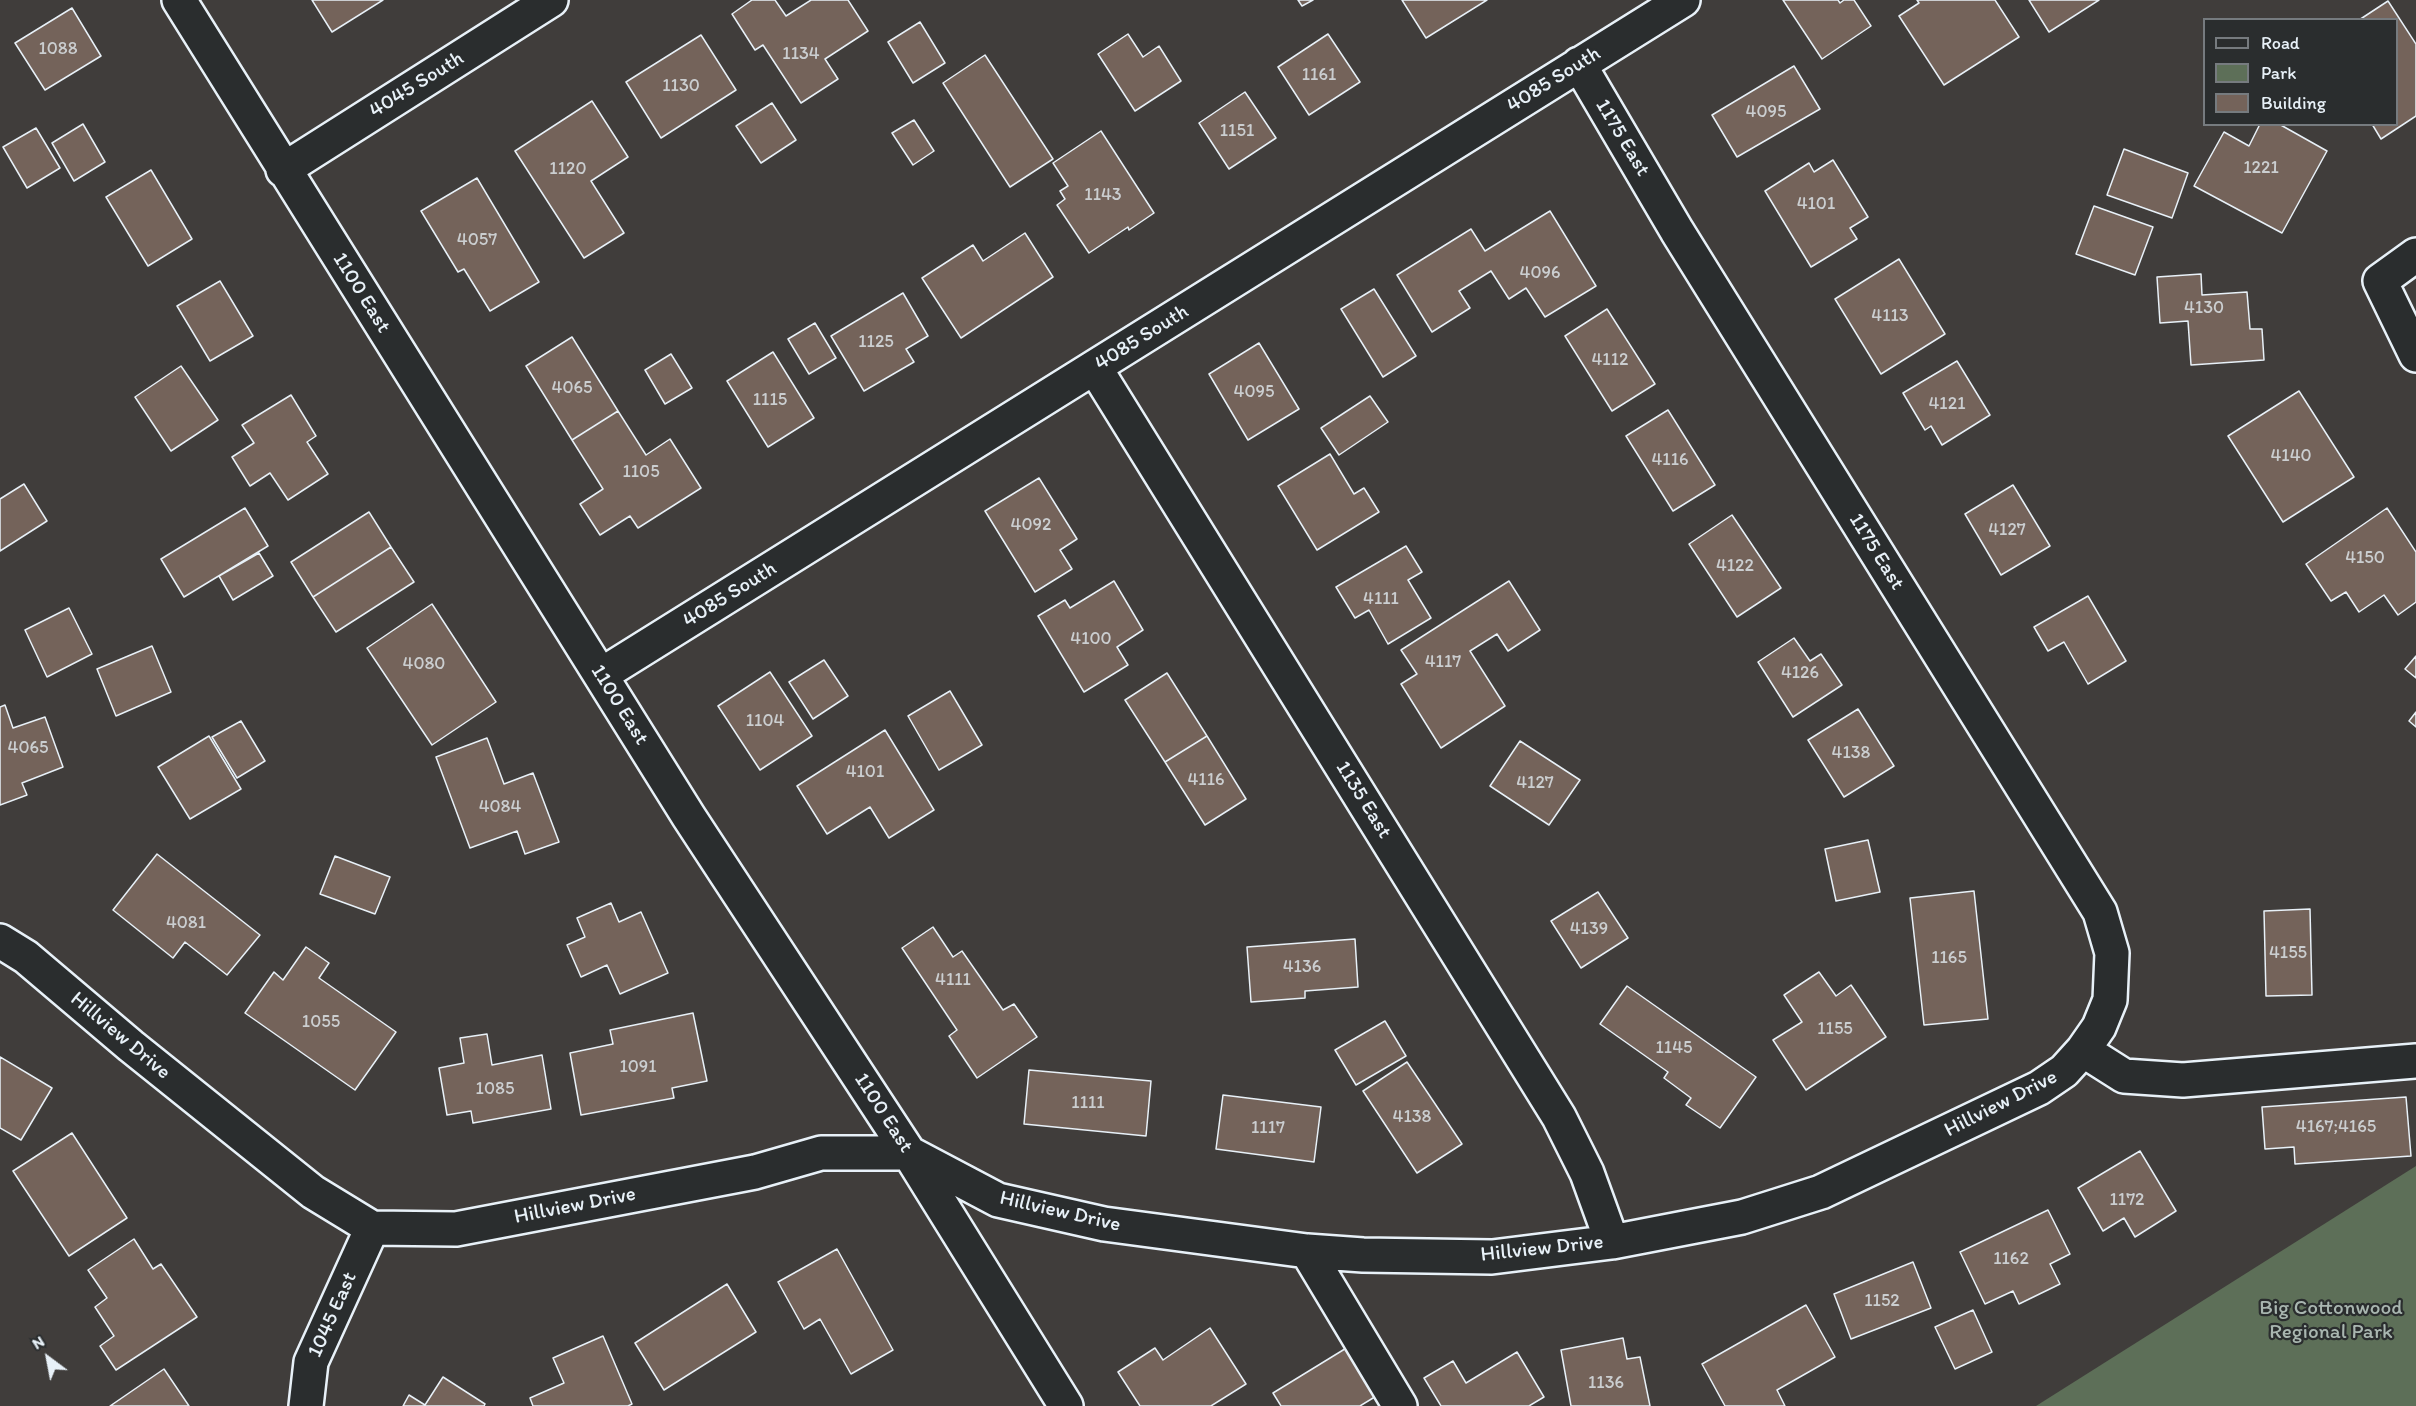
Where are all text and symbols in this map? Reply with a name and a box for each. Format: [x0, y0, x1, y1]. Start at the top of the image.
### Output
legend [2203, 18, 2398, 126]
text: Road [2261, 32, 2300, 54]
house number: 1088 [38, 38, 78, 60]
street label: 4085 South [1503, 41, 1605, 119]
house number: 1134 [782, 43, 820, 65]
street label: 4045 South [365, 46, 469, 124]
text: Park [2261, 62, 2296, 84]
house number: 1161 [1302, 64, 1336, 86]
house number: 1130 [662, 75, 700, 97]
text: Building [2261, 92, 2326, 114]
street label: 1175 East [1589, 95, 1655, 181]
house number: 4095 [1746, 101, 1786, 123]
house number: 1151 [1220, 120, 1254, 142]
house number: 1221 [2243, 157, 2279, 179]
house number: 1120 [549, 158, 587, 180]
house number: 1143 [1084, 184, 1122, 206]
house number: 4101 [1797, 193, 1835, 215]
house number: 4057 [457, 229, 497, 251]
street label: 1100 East [327, 248, 395, 338]
house number: 4096 [1520, 262, 1560, 284]
house number: 4130 [2184, 297, 2224, 319]
street label: 4085 South [1091, 299, 1193, 377]
house number: 4113 [1871, 305, 1909, 327]
house number: 1125 [858, 331, 894, 353]
house number: 4112 [1592, 349, 1628, 371]
house number: 4065 [552, 377, 592, 399]
house number: 4095 [1234, 381, 1274, 403]
house number: 1115 [753, 389, 787, 411]
house number: 4121 [1929, 393, 1965, 415]
house number: 4140 [2270, 445, 2312, 467]
house number: 4116 [1651, 449, 1689, 471]
house number: 1105 [622, 461, 660, 483]
street label: 1175 East [1843, 509, 1909, 595]
house number: 4092 [1011, 514, 1051, 536]
house number: 4127 [1988, 519, 2026, 541]
house number: 4150 [2345, 547, 2385, 569]
house number: 4122 [1716, 555, 1754, 577]
street label: 4085 South [679, 556, 781, 634]
house number: 4111 [1363, 588, 1399, 610]
house number: 4100 [1070, 628, 1112, 650]
house number: 4117 [1425, 651, 1461, 673]
house number: 4080 [403, 653, 445, 675]
street label: 1100 East [585, 660, 653, 750]
house number: 4126 [1781, 662, 1819, 684]
house number: 1104 [746, 710, 784, 732]
house number: 4065 [8, 737, 48, 759]
house number: 4138 [1832, 742, 1870, 764]
street label: 1135 East [1329, 757, 1397, 843]
house number: 4101 [846, 761, 884, 783]
house number: 4116 [1187, 769, 1225, 791]
house number: 4127 [1516, 772, 1554, 794]
house number: 4084 [479, 796, 521, 818]
house number: 4081 [166, 912, 206, 934]
house number: 4139 [1570, 918, 1608, 940]
house number: 4155 [2269, 942, 2307, 964]
house number: 1165 [1931, 947, 1967, 969]
house number: 4136 [1283, 956, 1321, 978]
house number: 4111 [935, 969, 971, 991]
street label: Hillview Drive [65, 987, 175, 1085]
house number: 1055 [302, 1011, 340, 1033]
house number: 1155 [1817, 1018, 1853, 1040]
house number: 1145 [1656, 1037, 1692, 1059]
house number: 1091 [619, 1056, 657, 1078]
street label: Hillview Drive [1940, 1065, 2062, 1143]
street label: 1100 East [848, 1068, 918, 1158]
house number: 1085 [476, 1078, 514, 1100]
house number: 1111 [1071, 1092, 1105, 1114]
house number: 4138 [1393, 1106, 1431, 1128]
house number: 4167;4165 [2296, 1116, 2376, 1138]
house number: 1117 [1251, 1117, 1285, 1139]
street label: Hillview Drive [512, 1182, 638, 1230]
street label: Hillview Drive [997, 1186, 1123, 1238]
house number: 1172 [2109, 1189, 2145, 1211]
street label: Hillview Drive [1479, 1230, 1605, 1268]
house number: 1162 [1993, 1248, 2029, 1270]
street label: 1045 East [303, 1268, 363, 1362]
house number: 1152 [1864, 1290, 1900, 1312]
park label: Big Cottonwood Regional Park [2259, 1296, 2403, 1346]
north arrow [18, 1328, 78, 1388]
text: N [29, 1331, 48, 1353]
house number: 1136 [1588, 1372, 1624, 1394]

